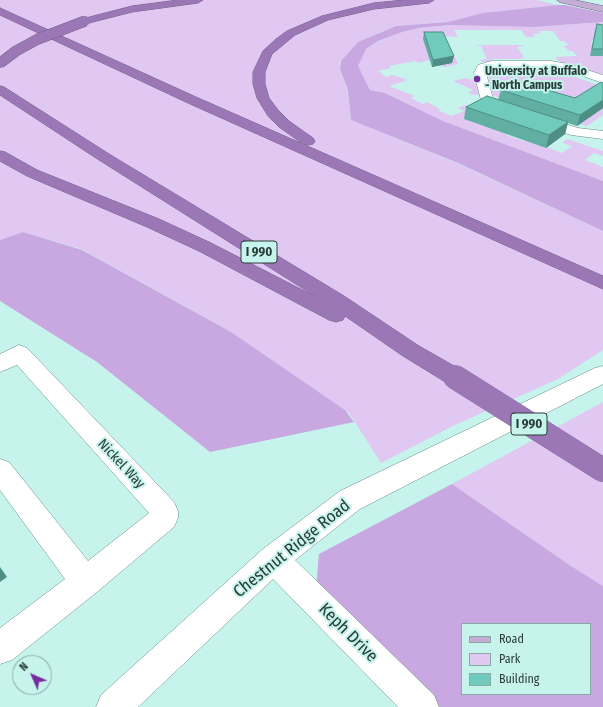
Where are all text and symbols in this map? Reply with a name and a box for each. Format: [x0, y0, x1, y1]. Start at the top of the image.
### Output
place label: University at Buffalo - North Campus [485, 65, 587, 93]
marker: University at Buffalo - North Campus [472, 74, 482, 84]
road number: I 990 [241, 241, 277, 263]
road number: I 990 [511, 413, 547, 435]
street label: Nickel Way [94, 436, 148, 492]
street label: Chestnut Ridge Road [230, 496, 354, 602]
street label: Keph Drive [314, 599, 382, 667]
legend [461, 623, 591, 695]
text: Road [499, 632, 524, 646]
text: Park [499, 652, 520, 666]
north arrow [12, 655, 52, 695]
text: N [17, 660, 31, 674]
text: Building [499, 672, 539, 686]

